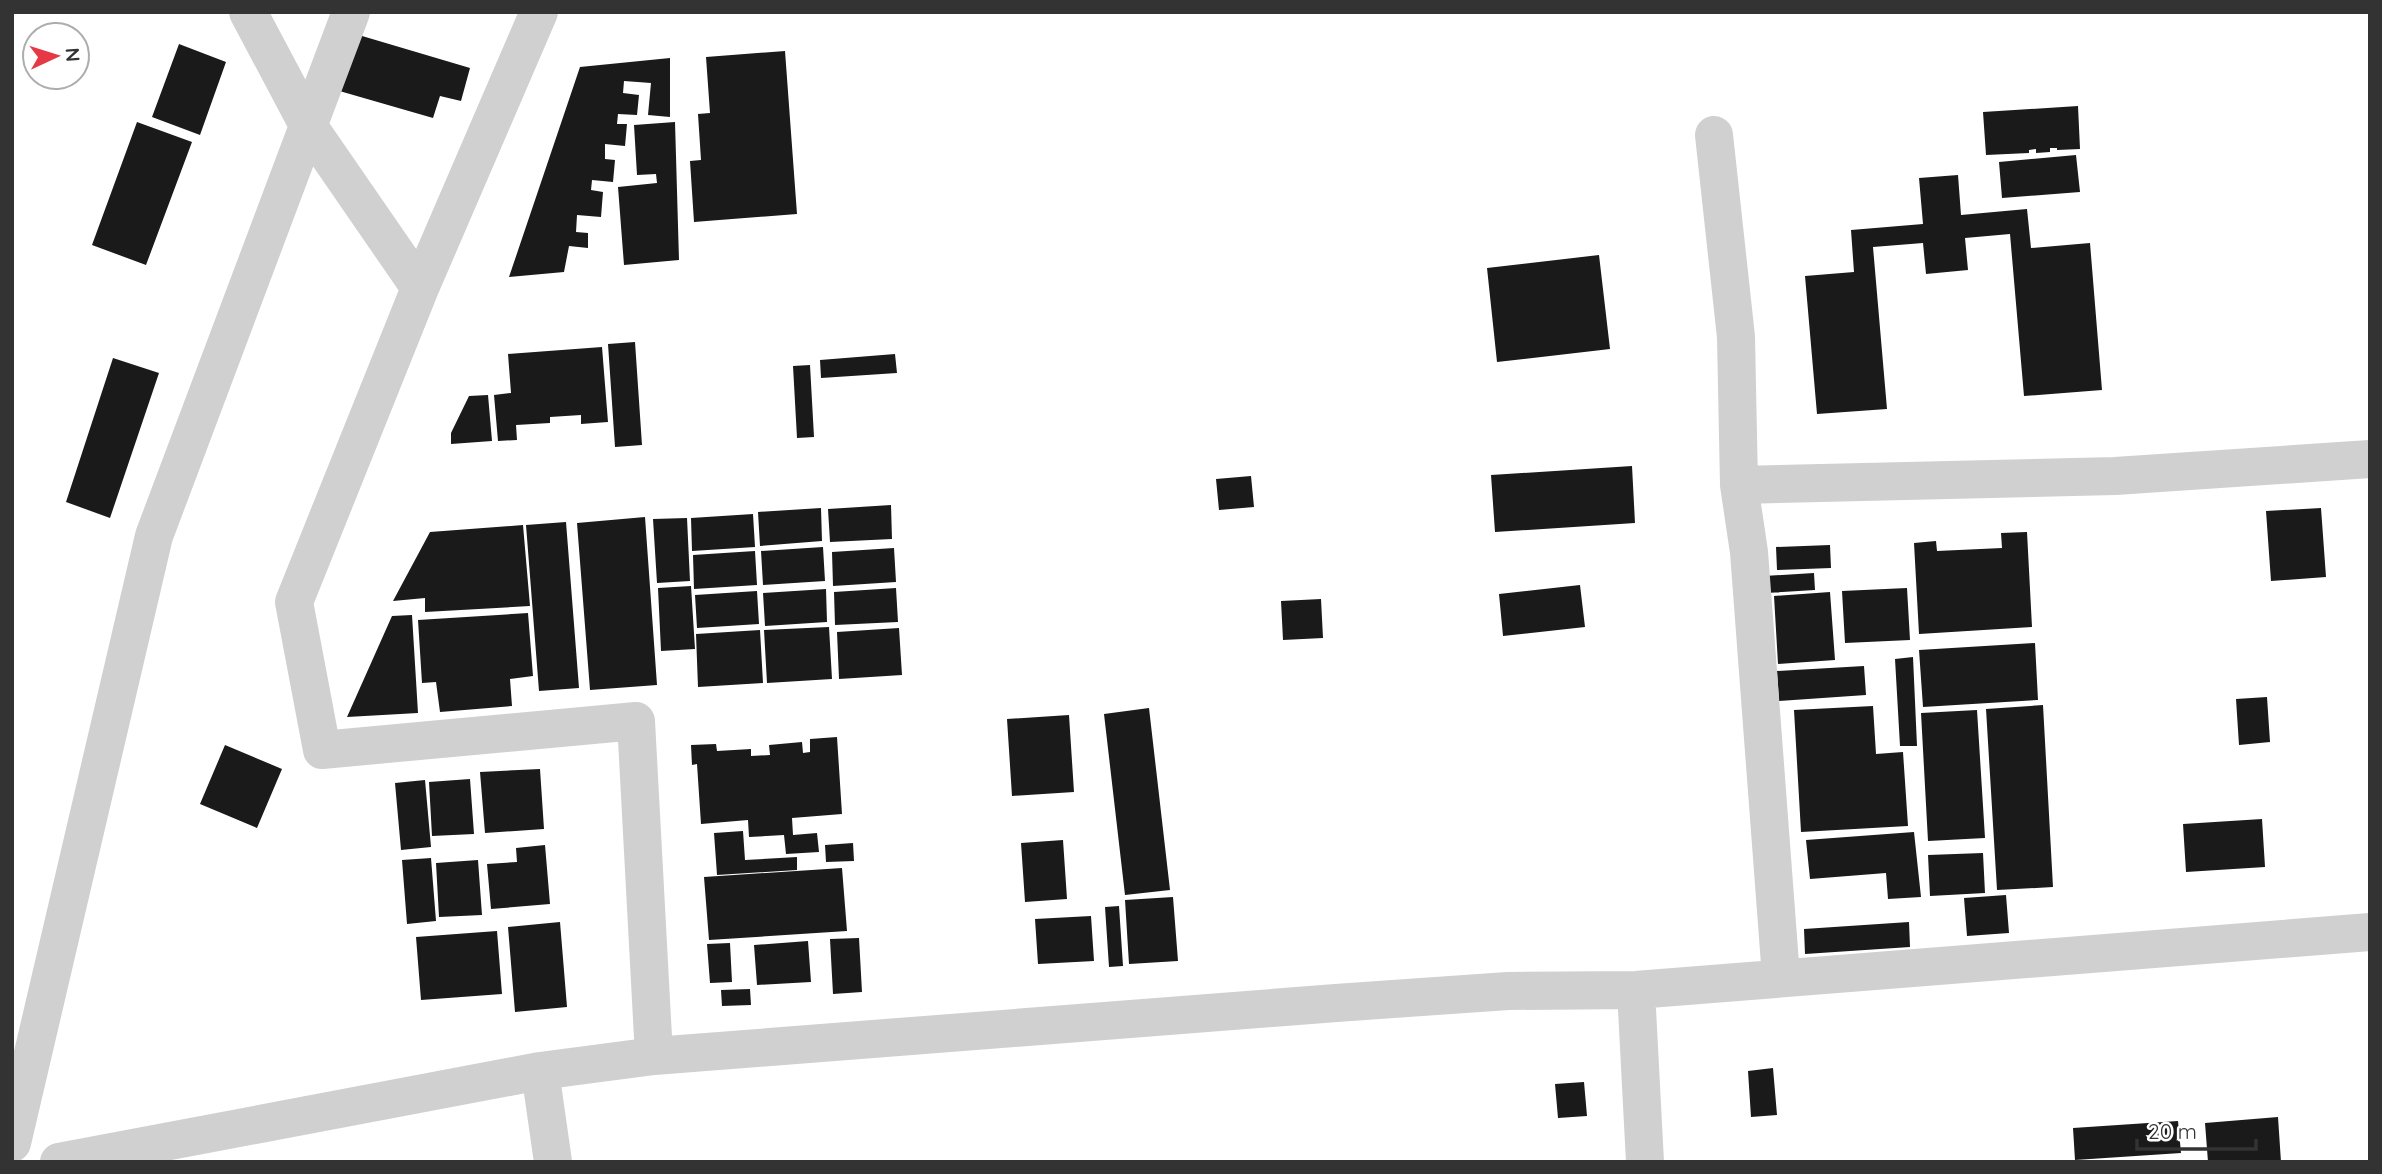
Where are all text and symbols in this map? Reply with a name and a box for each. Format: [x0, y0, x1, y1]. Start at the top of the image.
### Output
north arrow [21, 21, 91, 91]
text: N [61, 47, 85, 63]
scale bar [2137, 1108, 2256, 1152]
text: 20 m [2148, 1118, 2197, 1144]

